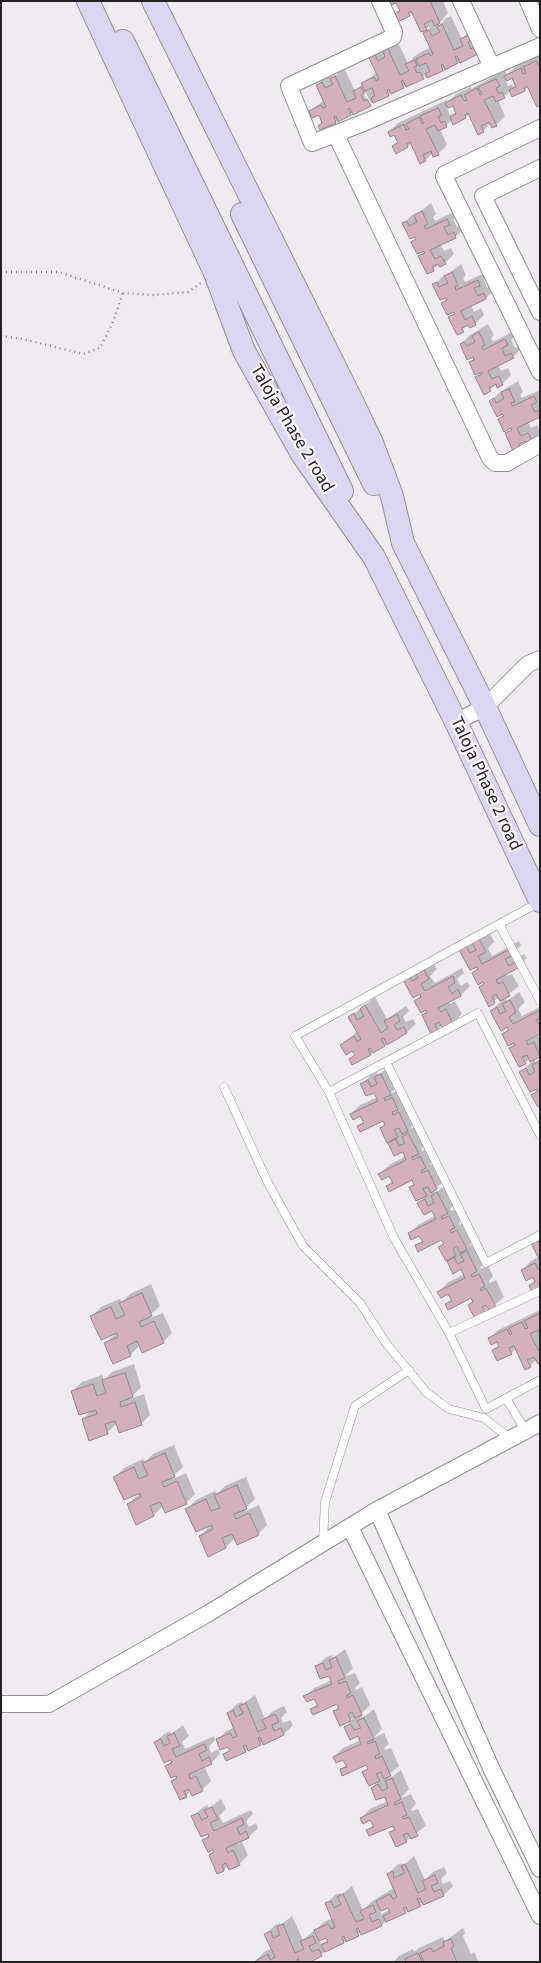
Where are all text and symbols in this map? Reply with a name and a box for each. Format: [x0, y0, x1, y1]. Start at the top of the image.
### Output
street label: Taloja Phase 2 road [244, 361, 338, 497]
street label: Taloja Phase 2 road [445, 714, 525, 854]

